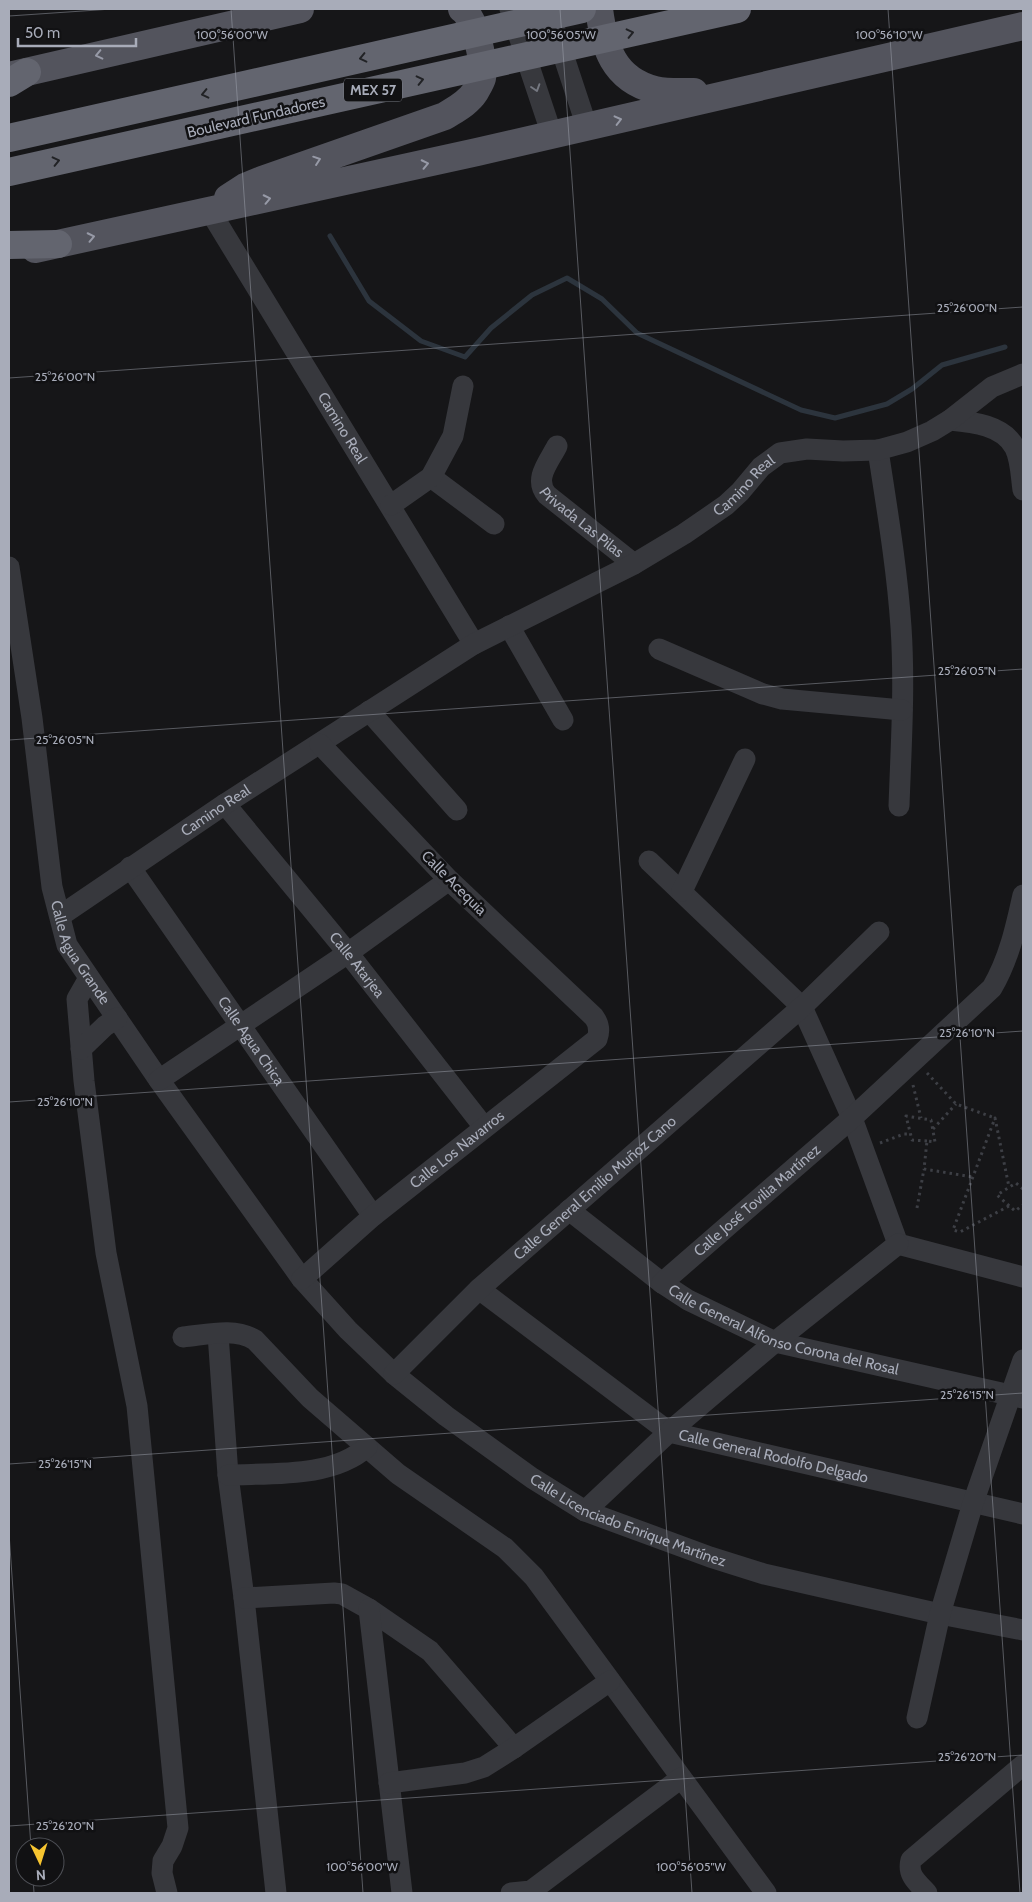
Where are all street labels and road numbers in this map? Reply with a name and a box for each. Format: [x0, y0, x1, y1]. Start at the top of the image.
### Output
road number: MEX 57 [344, 78, 402, 102]
street label: Boulevard Fundadores [185, 92, 327, 142]
street label: Camino Real [314, 389, 371, 467]
street label: Camino Real [710, 451, 778, 520]
street label: Privada Las Pilas [535, 484, 627, 561]
street label: Camino Real [177, 781, 254, 840]
street label: Calle Acequia [418, 847, 491, 920]
street label: Calle Agua Grande [47, 898, 114, 1008]
street label: Calle Atarjea [325, 928, 389, 1002]
street label: Calle Agua Chica [214, 993, 289, 1090]
street label: Calle Los Navarros [406, 1107, 508, 1192]
street label: Calle General Emilio Muñoz Cano [510, 1112, 680, 1264]
street label: Calle José Tovilia Martínez [690, 1140, 824, 1260]
street label: Calle General Alfonso Corona del Rosal [665, 1281, 901, 1379]
street label: Calle General Rodolfo Delgado [677, 1426, 870, 1487]
street label: Calle Licenciado Enrique Martínez [527, 1470, 728, 1570]

